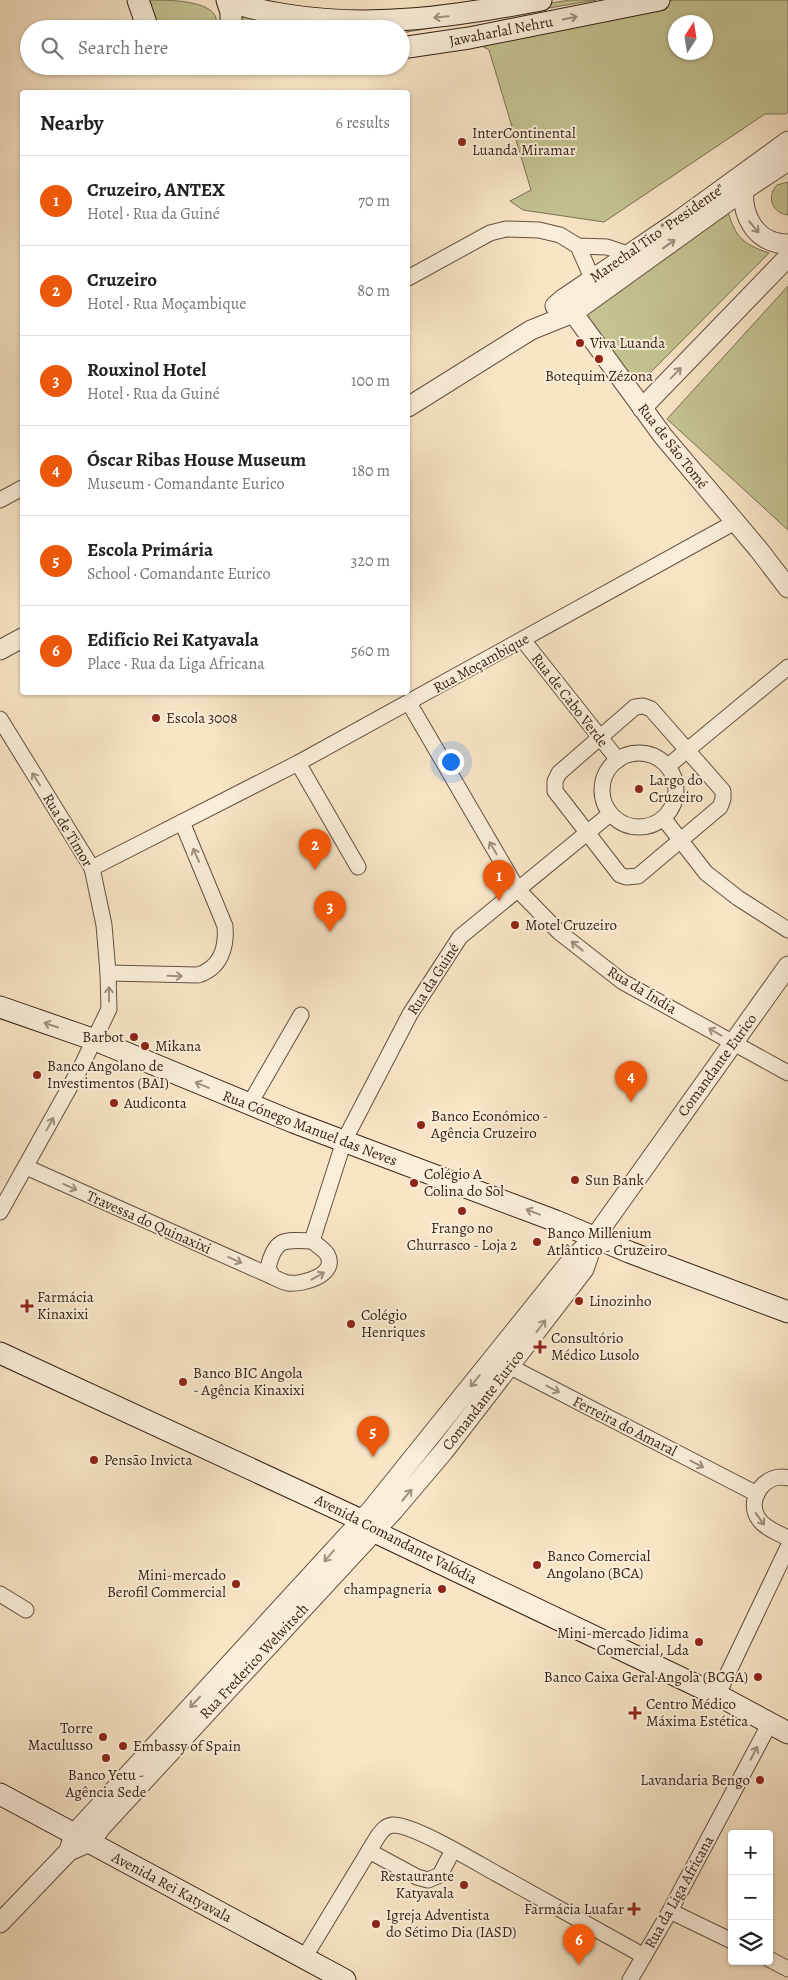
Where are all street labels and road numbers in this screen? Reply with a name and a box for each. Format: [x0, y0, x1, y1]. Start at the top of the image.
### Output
street label: Jawaharlal Nehru [447, 11, 556, 51]
street label: Marechal Tito "Presidente" [586, 179, 728, 287]
street label: Rua de São Tomé [633, 399, 713, 493]
street label: Rua Moçambique [429, 628, 533, 698]
street label: Rua de Cabo Verde [527, 649, 613, 751]
street label: Rua de Timor [38, 790, 98, 871]
street label: Rua da Guiné [402, 939, 464, 1019]
street label: Rua da Índia [604, 961, 680, 1019]
street label: Comandante Eurico [673, 1010, 761, 1120]
street label: Rua Cónego Manuel das Neves [220, 1085, 400, 1171]
street label: Travessa do Quinaxixi [84, 1186, 214, 1258]
street label: Comandante Eurico [437, 1346, 529, 1454]
street label: Ferreira do Amaral [570, 1391, 681, 1461]
street label: Avenida Comandante Valódia [311, 1489, 481, 1589]
street label: Rua Frederico Welwitsch [195, 1599, 313, 1723]
street label: Rua da Liga Africana [640, 1832, 718, 1952]
street label: Avenida Rei Katyavala [108, 1846, 235, 1927]

